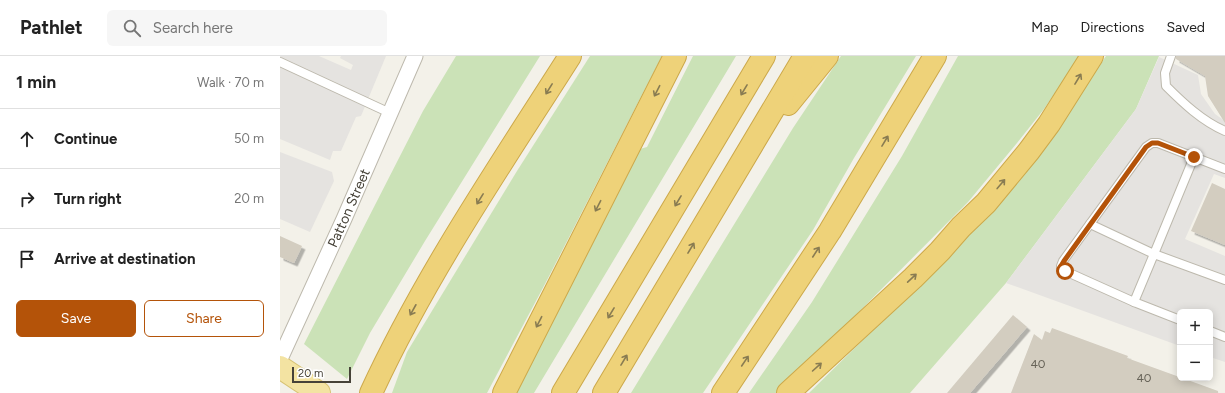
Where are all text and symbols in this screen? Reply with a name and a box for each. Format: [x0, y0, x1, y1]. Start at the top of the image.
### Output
search box [107, 10, 387, 46]
text: Pathlet [20, 16, 83, 39]
icon: search [121, 17, 143, 39]
text: Search here [153, 19, 233, 37]
text: Map [1031, 19, 1059, 36]
text: Directions [1081, 19, 1144, 36]
text: Saved [1166, 19, 1205, 36]
text: 1 min [16, 72, 56, 92]
one-way arrow [1074, 73, 1082, 85]
text: Walk · 70 m [197, 75, 264, 90]
one-way arrow [545, 83, 553, 94]
one-way arrow [653, 84, 660, 96]
one-way arrow [740, 84, 748, 96]
icon: ahead [16, 128, 38, 150]
text: Continue [54, 130, 117, 148]
text: 50 m [234, 131, 264, 146]
one-way arrow [881, 135, 889, 147]
route end [1185, 148, 1203, 166]
street label: Patton Street [324, 166, 374, 250]
one-way arrow [997, 179, 1006, 190]
icon: right [16, 188, 38, 210]
text: Turn right [54, 190, 122, 208]
text: 20 m [234, 191, 264, 206]
one-way arrow [475, 193, 483, 205]
one-way arrow [673, 195, 681, 207]
one-way arrow [593, 200, 601, 212]
one-way arrow [687, 242, 695, 254]
one-way arrow [812, 247, 820, 258]
icon: arrive [16, 248, 38, 270]
text: Arrive at destination [54, 250, 195, 268]
route start [1056, 262, 1074, 280]
one-way arrow [907, 273, 917, 283]
button: Save [16, 300, 136, 337]
button: Share [144, 300, 264, 337]
one-way arrow [408, 304, 416, 316]
one-way arrow [607, 307, 615, 319]
map controls [1177, 309, 1213, 381]
button: + [1177, 309, 1213, 345]
one-way arrow [535, 316, 542, 328]
button: − [1177, 345, 1213, 381]
one-way arrow [621, 354, 629, 366]
one-way arrow [741, 355, 749, 366]
house number: 40 [1030, 357, 1046, 371]
one-way arrow [812, 362, 822, 372]
scale bar [292, 365, 351, 384]
text: 20 m [298, 367, 323, 380]
house number: 40 [1136, 371, 1152, 385]

